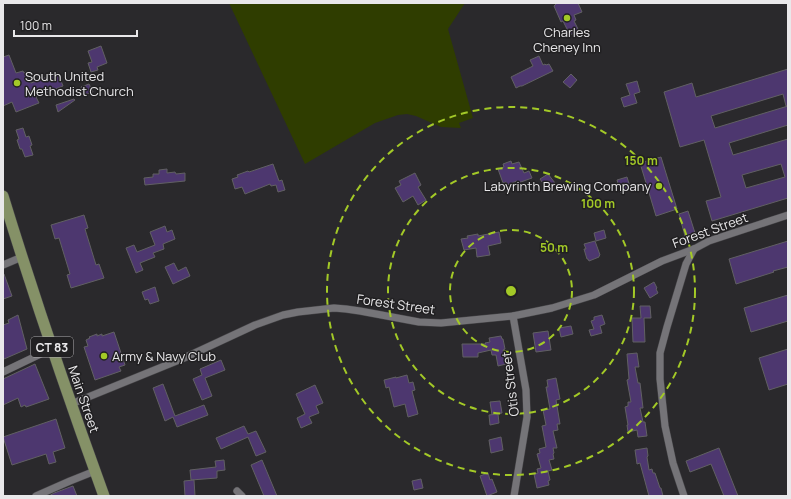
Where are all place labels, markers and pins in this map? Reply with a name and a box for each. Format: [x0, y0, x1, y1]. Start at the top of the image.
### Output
marker: Charles Cheney Inn [562, 13, 572, 23]
place label: Charles Cheney Inn [533, 23, 601, 56]
place label: South United Methodist Church [25, 67, 134, 100]
marker: South United Methodist Church [12, 78, 22, 88]
place label: Labyrinth Brewing Company [484, 177, 651, 195]
marker: Labyrinth Brewing Company [654, 181, 664, 191]
centre of rings [504, 284, 518, 298]
place label: Army & Navy Club [112, 347, 216, 365]
marker: Army & Navy Club [99, 351, 109, 361]

